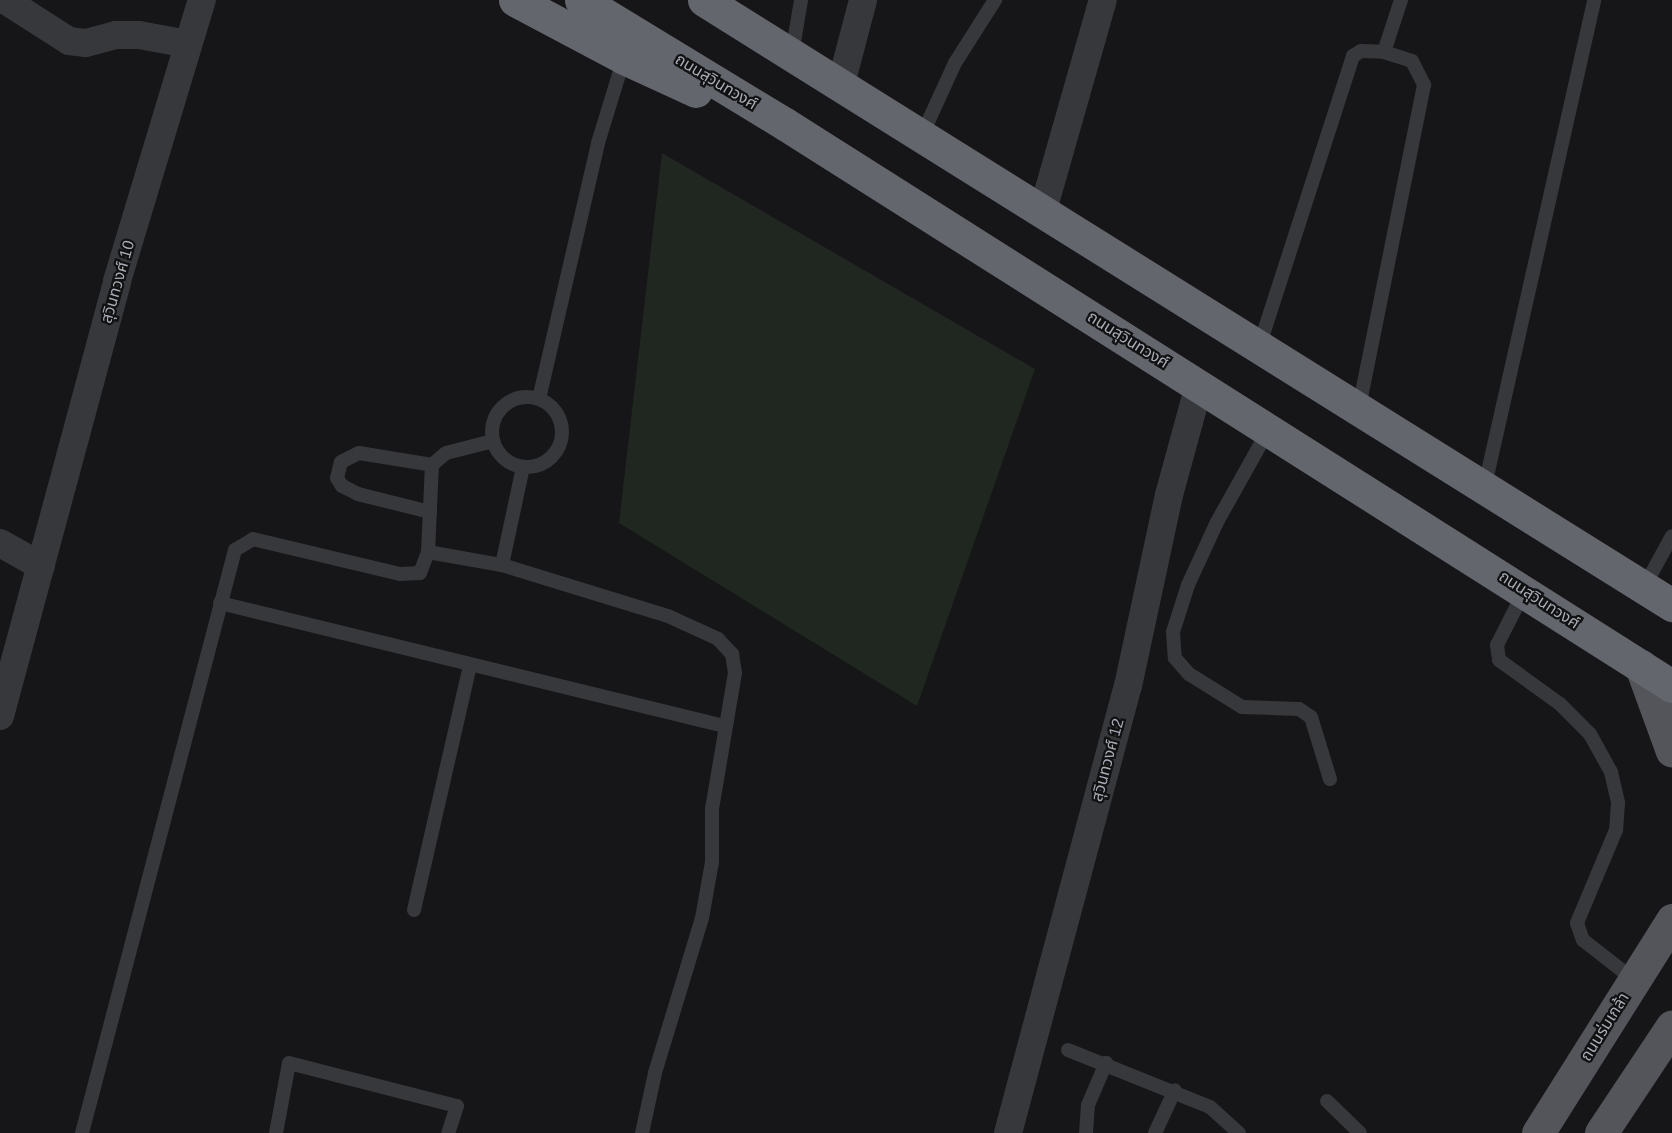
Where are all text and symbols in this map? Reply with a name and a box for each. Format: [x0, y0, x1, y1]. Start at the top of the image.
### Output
street label: ถนนสุวินทวงศ์ [671, 50, 761, 114]
street label: สุวินทวงศ์ 10 [97, 238, 139, 326]
street label: ถนนสุวินทวงศ์ [1084, 307, 1172, 373]
street label: ถนนสุวินทวงศ์ [1495, 567, 1583, 633]
street label: สุวินทวงศ์ 12 [1088, 716, 1128, 804]
street label: ถนนร่มเกล้า [1577, 989, 1633, 1065]

